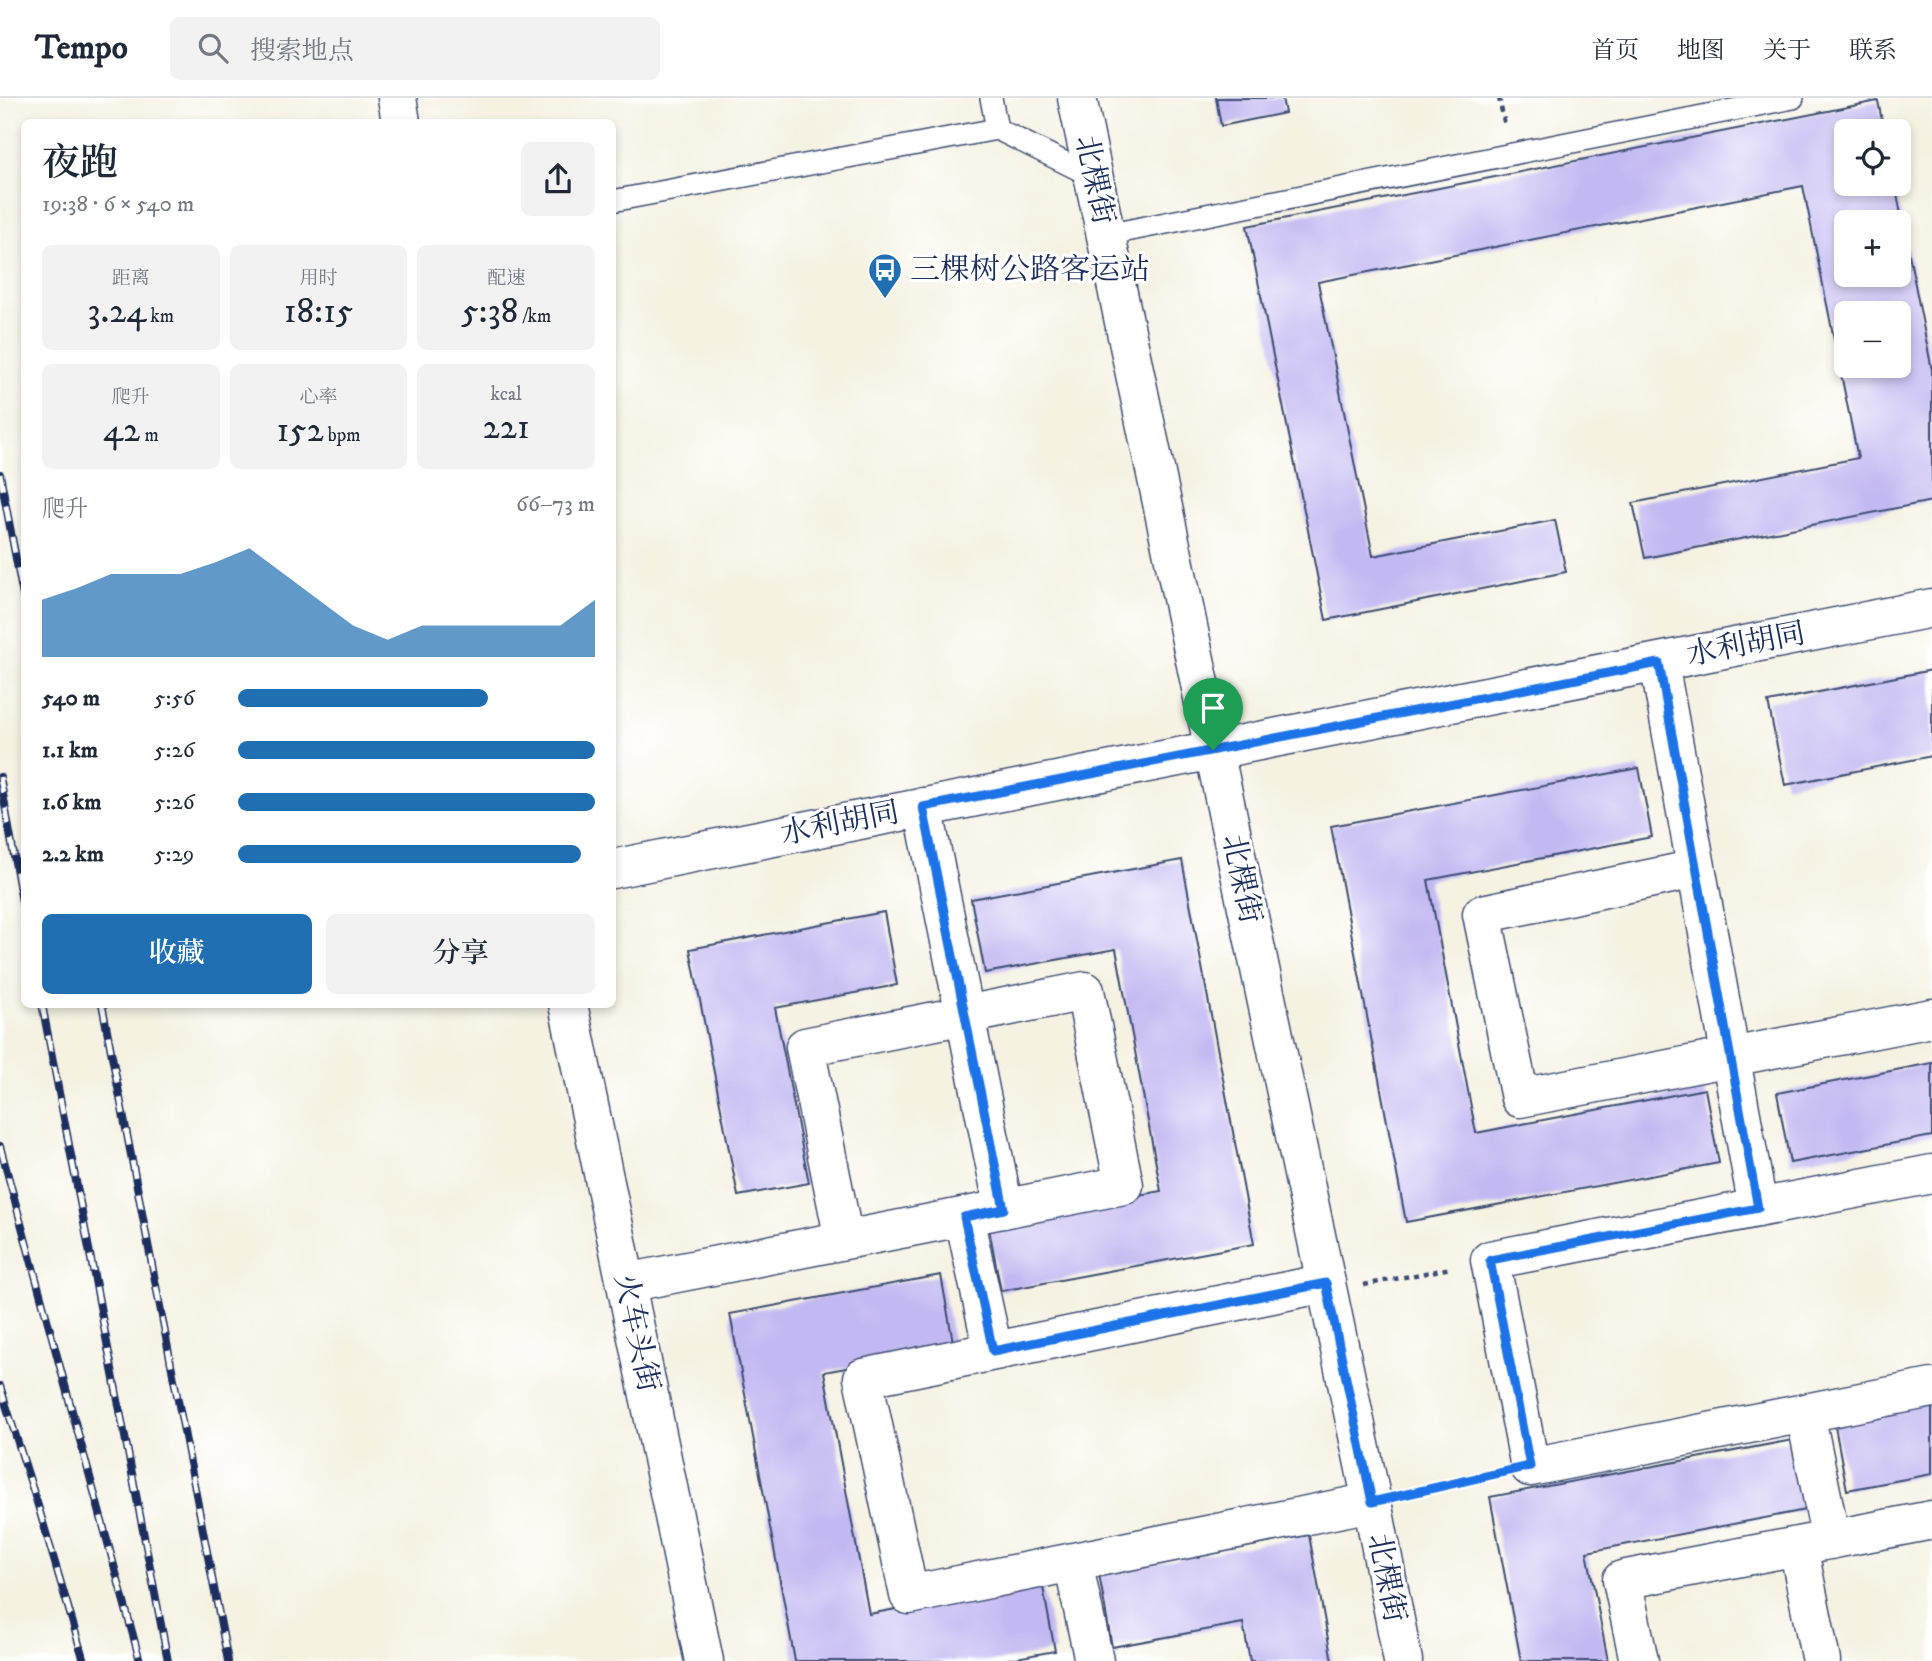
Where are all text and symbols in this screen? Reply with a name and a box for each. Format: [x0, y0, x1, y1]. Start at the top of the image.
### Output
search box [170, 17, 660, 80]
text: Tempo [35, 28, 128, 69]
icon: search [194, 29, 232, 67]
text: 搜索地点 [250, 35, 354, 68]
text: 首页 [1591, 36, 1639, 66]
text: 地图 [1677, 36, 1725, 66]
text: 关于 [1763, 36, 1811, 66]
text: 联系 [1849, 36, 1897, 66]
map controls [1834, 119, 1911, 378]
button: locate [1834, 119, 1911, 196]
street label: 北棵街 [1067, 132, 1121, 228]
text: 夜跑 [42, 140, 118, 188]
button: share [521, 142, 595, 216]
text: 19:38 · 6 × 540 m [42, 190, 194, 219]
button: + [1834, 210, 1911, 287]
bus stop icon: 三棵树公路客运站 [866, 251, 904, 300]
place label: 三棵树公路客运站 [910, 252, 1150, 289]
text: 距离 [112, 267, 150, 290]
text: 用时 [299, 267, 338, 290]
text: 配速 [487, 267, 525, 290]
text: 3.24 [88, 290, 146, 334]
text: 18:15 [284, 290, 353, 334]
text: 5:38 [461, 290, 518, 334]
button: − [1834, 301, 1911, 378]
text: km [146, 305, 174, 328]
text: /km [518, 305, 551, 328]
text: kcal [491, 383, 522, 406]
text: 爬升 [112, 386, 150, 409]
text: 心率 [299, 386, 338, 409]
text: 221 [483, 406, 530, 450]
text: 42 [103, 409, 140, 453]
text: 152 [276, 409, 324, 453]
text: m [140, 424, 159, 447]
text: bpm [324, 424, 361, 447]
text: 66–73 m [516, 490, 595, 519]
text: 爬升 [42, 495, 88, 524]
street label: 水利胡同 [1684, 615, 1808, 675]
pin [1183, 678, 1243, 750]
text: 540 m [42, 684, 100, 713]
text: 5:56 [154, 684, 195, 713]
icon: arrive [1194, 689, 1232, 727]
text: 1.1 km [42, 736, 98, 765]
text: 5:26 [154, 736, 195, 765]
text: 1.6 km [42, 788, 101, 817]
text: 5:26 [154, 788, 195, 817]
street label: 水利胡同 [778, 794, 902, 854]
street label: 北棵街 [1214, 831, 1268, 927]
text: 2.2 km [42, 840, 104, 869]
text: 5:29 [154, 840, 194, 869]
button: 收藏 [42, 914, 312, 994]
button: 分享 [326, 914, 595, 994]
street label: 火车头街 [605, 1270, 667, 1396]
street label: 北棵街 [1359, 1530, 1413, 1626]

